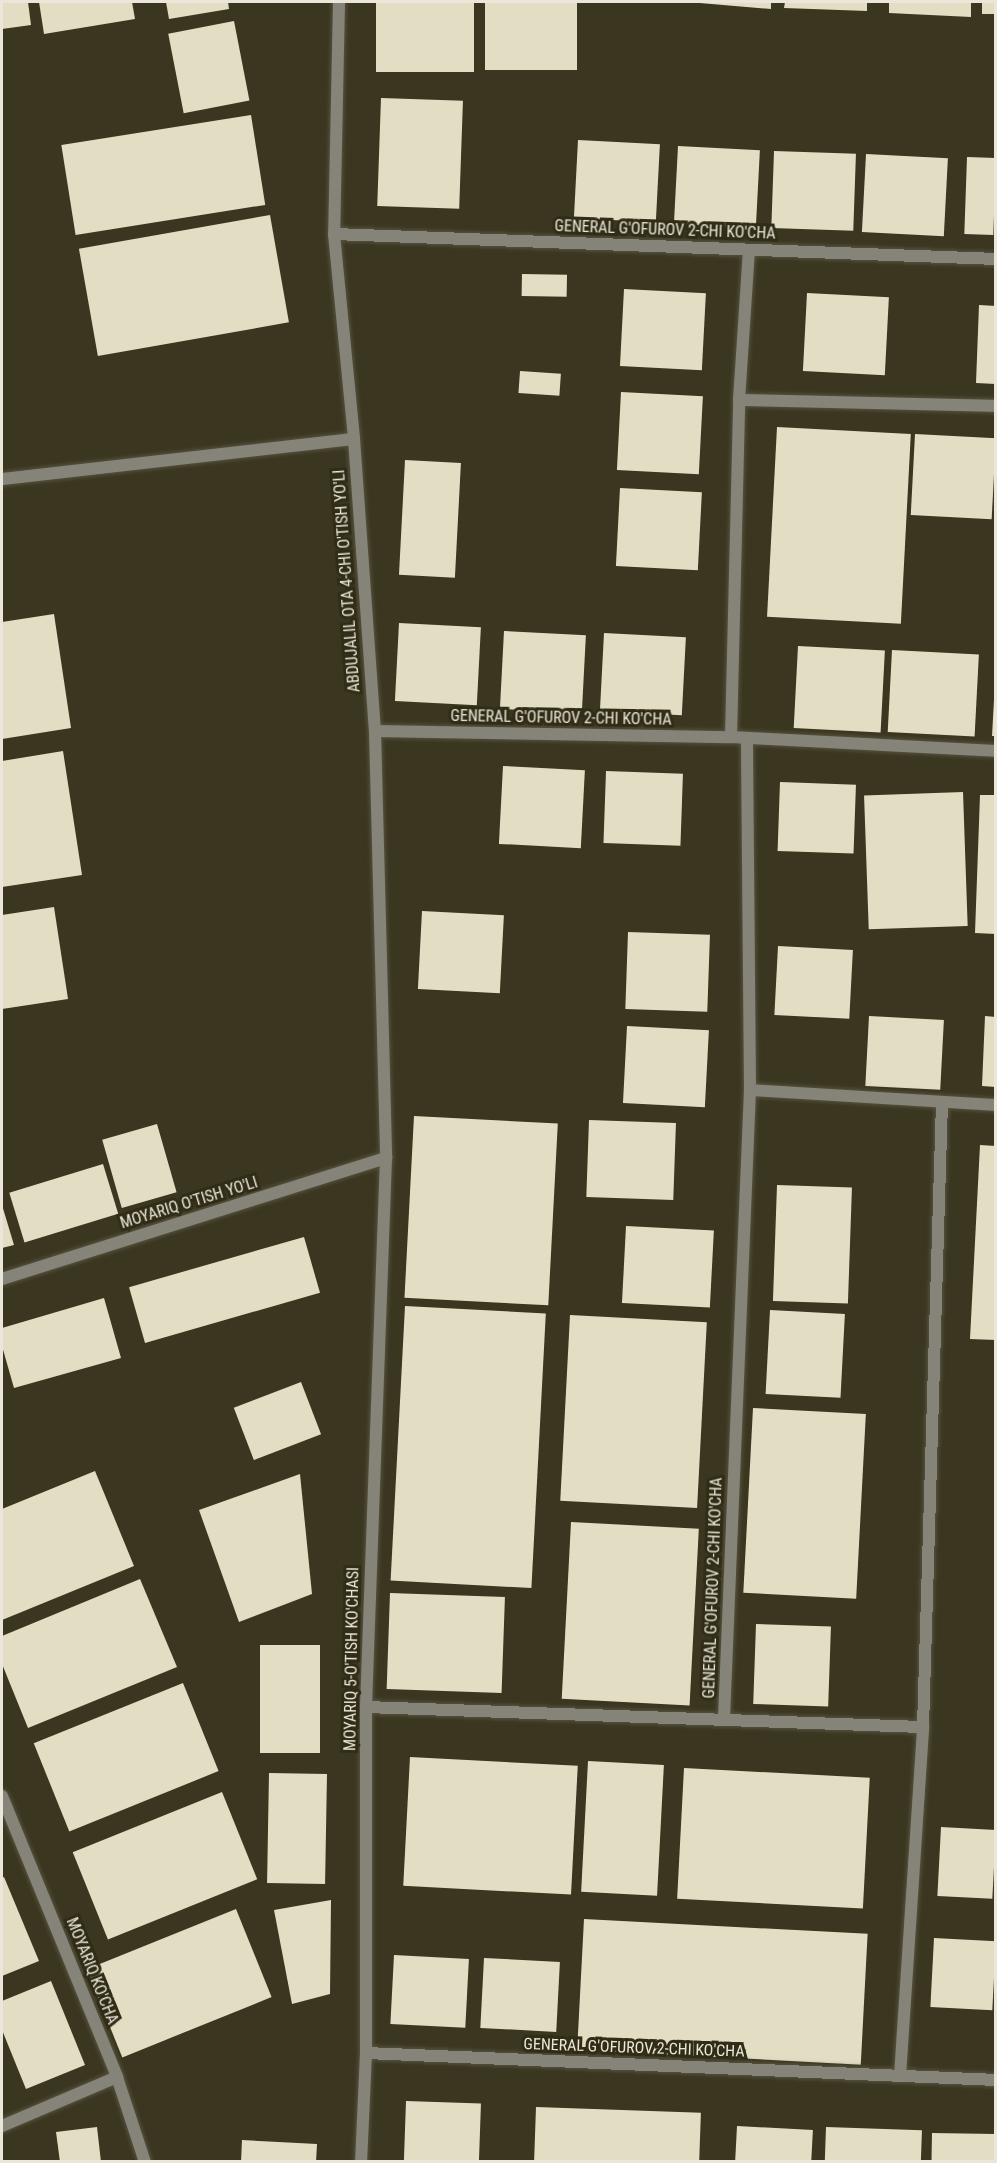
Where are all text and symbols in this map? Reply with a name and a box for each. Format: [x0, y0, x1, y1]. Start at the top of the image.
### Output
street label: GENERAL G'OFUROV 2-CHI KO'CHA [554, 217, 776, 243]
street label: ABDUJALIL OTA 4-CHI O'TISH YO'LI [330, 469, 364, 693]
street label: GENERAL G'OFUROV 2-CHI KO'CHA [450, 706, 672, 730]
street label: MOYARIQ O'TISH YO'LI [118, 1173, 260, 1233]
street label: GENERAL G'OFUROV 2-CHI KO'CHA [700, 1477, 726, 1699]
street label: MOYARIQ 5-O'TISH KO'CHASI [341, 1567, 363, 1751]
street label: MOYARIQ KO'CHA [62, 1915, 122, 2027]
street label: GENERAL G'OFUROV 2-CHI KO'CHA [523, 2035, 745, 2061]

